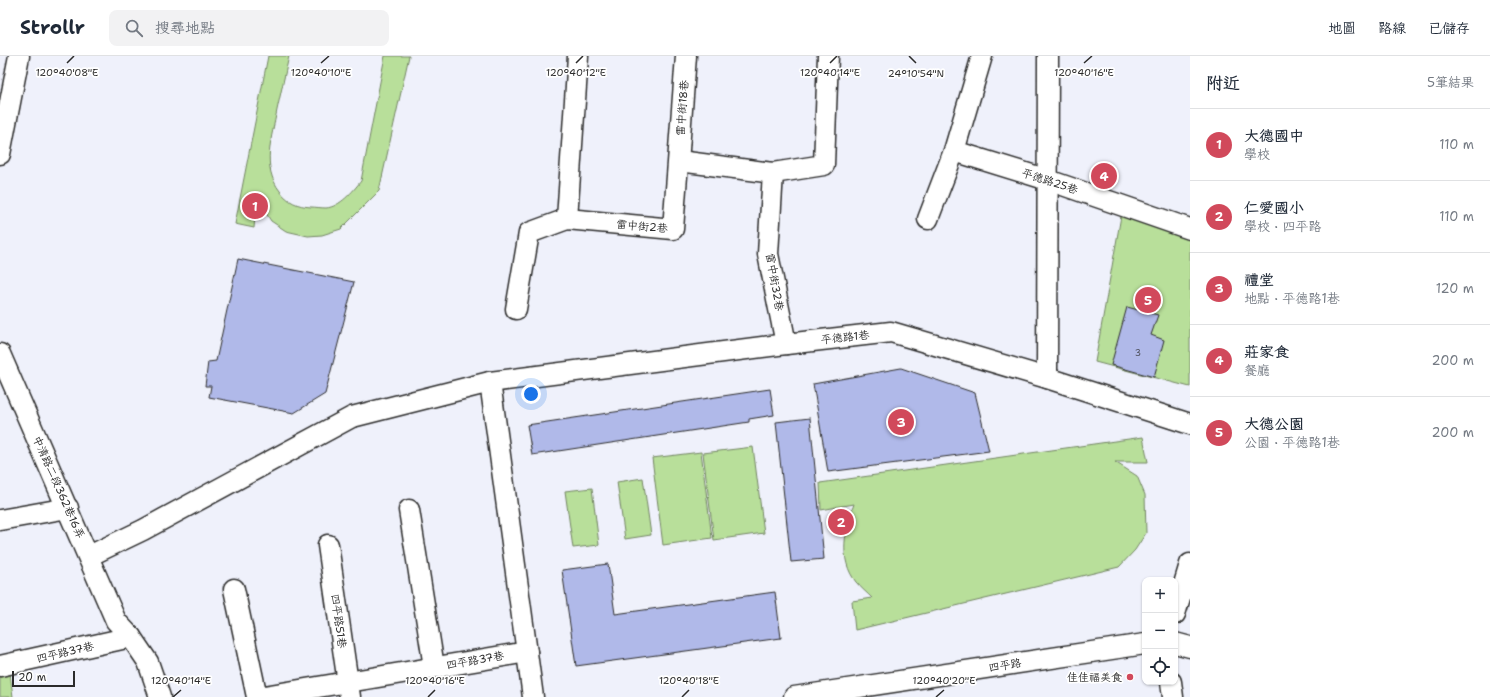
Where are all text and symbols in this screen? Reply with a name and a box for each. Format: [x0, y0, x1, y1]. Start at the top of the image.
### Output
search box [109, 10, 389, 46]
text: Strollr [20, 15, 85, 40]
icon: search [123, 17, 145, 39]
text: 搜尋地點 [155, 18, 215, 38]
text: 地圖 [1328, 19, 1356, 37]
text: 路線 [1378, 19, 1406, 37]
text: 已儲存 [1428, 19, 1470, 37]
text: 120°40'08"E [36, 66, 98, 79]
text: 120°40'10"E [291, 66, 351, 79]
text: 120°40'12"E [546, 66, 606, 79]
text: 120°40'14"E [800, 66, 860, 79]
text: 120°40'16"E [1054, 66, 1114, 79]
text: 24°10'54"N [888, 67, 944, 80]
text: 附近 [1206, 72, 1240, 94]
text: 5筆結果 [1427, 74, 1474, 91]
street label: 雷中街18巷 [673, 80, 692, 137]
text: 大德國中 [1244, 126, 1304, 146]
text: 1 [1216, 136, 1222, 153]
text: 110 m [1439, 136, 1474, 153]
text: 學校 [1244, 146, 1270, 163]
pin: 4 [1091, 161, 1117, 191]
street label: 平德路25巷 [1020, 165, 1080, 198]
pin: 1 [242, 191, 268, 221]
text: 仁愛國小 [1244, 198, 1304, 218]
text: 2 [1214, 208, 1224, 225]
text: 110 m [1439, 208, 1474, 225]
street label: 雷中街2巷 [616, 217, 668, 236]
text: 學校 · 四平路 [1244, 218, 1322, 235]
street label: 雷中街32巷 [762, 252, 787, 312]
text: 禮堂 [1244, 270, 1274, 290]
text: 3 [1214, 280, 1224, 297]
text: 120 m [1436, 280, 1474, 297]
pin: 5 [1135, 285, 1161, 315]
text: 地點 · 平德路1巷 [1244, 290, 1340, 307]
street label: 平德路1巷 [820, 327, 870, 347]
text: 莊家食 [1244, 342, 1289, 362]
house number: 3 [1135, 347, 1141, 359]
text: 4 [1214, 352, 1224, 369]
text: 200 m [1432, 352, 1474, 369]
text: 餐廳 [1244, 362, 1270, 379]
your location [521, 384, 541, 404]
pin: 3 [888, 407, 914, 437]
text: 大德公園 [1244, 414, 1304, 434]
text: 5 [1215, 424, 1223, 441]
text: 200 m [1432, 424, 1474, 441]
street label: 中清路二段362巷16弄 [29, 433, 88, 541]
text: 公園 · 平德路1巷 [1244, 434, 1340, 451]
pin: 2 [828, 507, 854, 537]
map controls [1142, 577, 1178, 685]
button: + [1142, 577, 1178, 613]
street label: 四平路51巷 [327, 593, 350, 649]
button: − [1142, 613, 1178, 649]
street label: 四平路37巷 [35, 639, 95, 666]
street label: 四平路37巷 [445, 648, 505, 673]
button: locate [1142, 649, 1178, 685]
street label: 四平路 [988, 656, 1023, 675]
scale bar [12, 669, 75, 688]
text: 20 m [18, 670, 46, 685]
place label: 佳佳福美食 [1067, 670, 1122, 685]
marker: 佳佳福美食 [1125, 672, 1135, 682]
text: 120°40'14"E [151, 674, 211, 687]
text: 120°40'16"E [405, 674, 465, 687]
text: 120°40'18"E [659, 674, 719, 687]
text: 120°40'20"E [913, 674, 975, 687]

